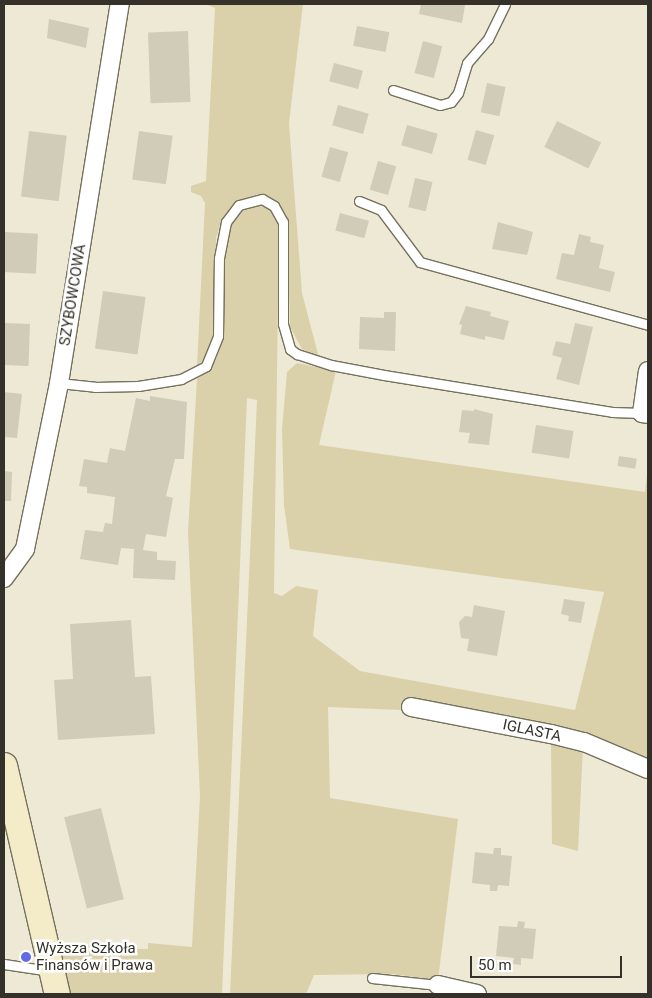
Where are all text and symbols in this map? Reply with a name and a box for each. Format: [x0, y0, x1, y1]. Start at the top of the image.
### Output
street label: SZYBOWCOWA [56, 243, 90, 347]
street label: IGLASTA [501, 716, 563, 746]
place label: Wyższa Szkoła Finansów i Prawa [36, 939, 153, 974]
scale bar [472, 946, 624, 978]
marker: Wyższa Szkoła Finansów i Prawa [20, 951, 32, 963]
text: 50 m [478, 956, 512, 974]

